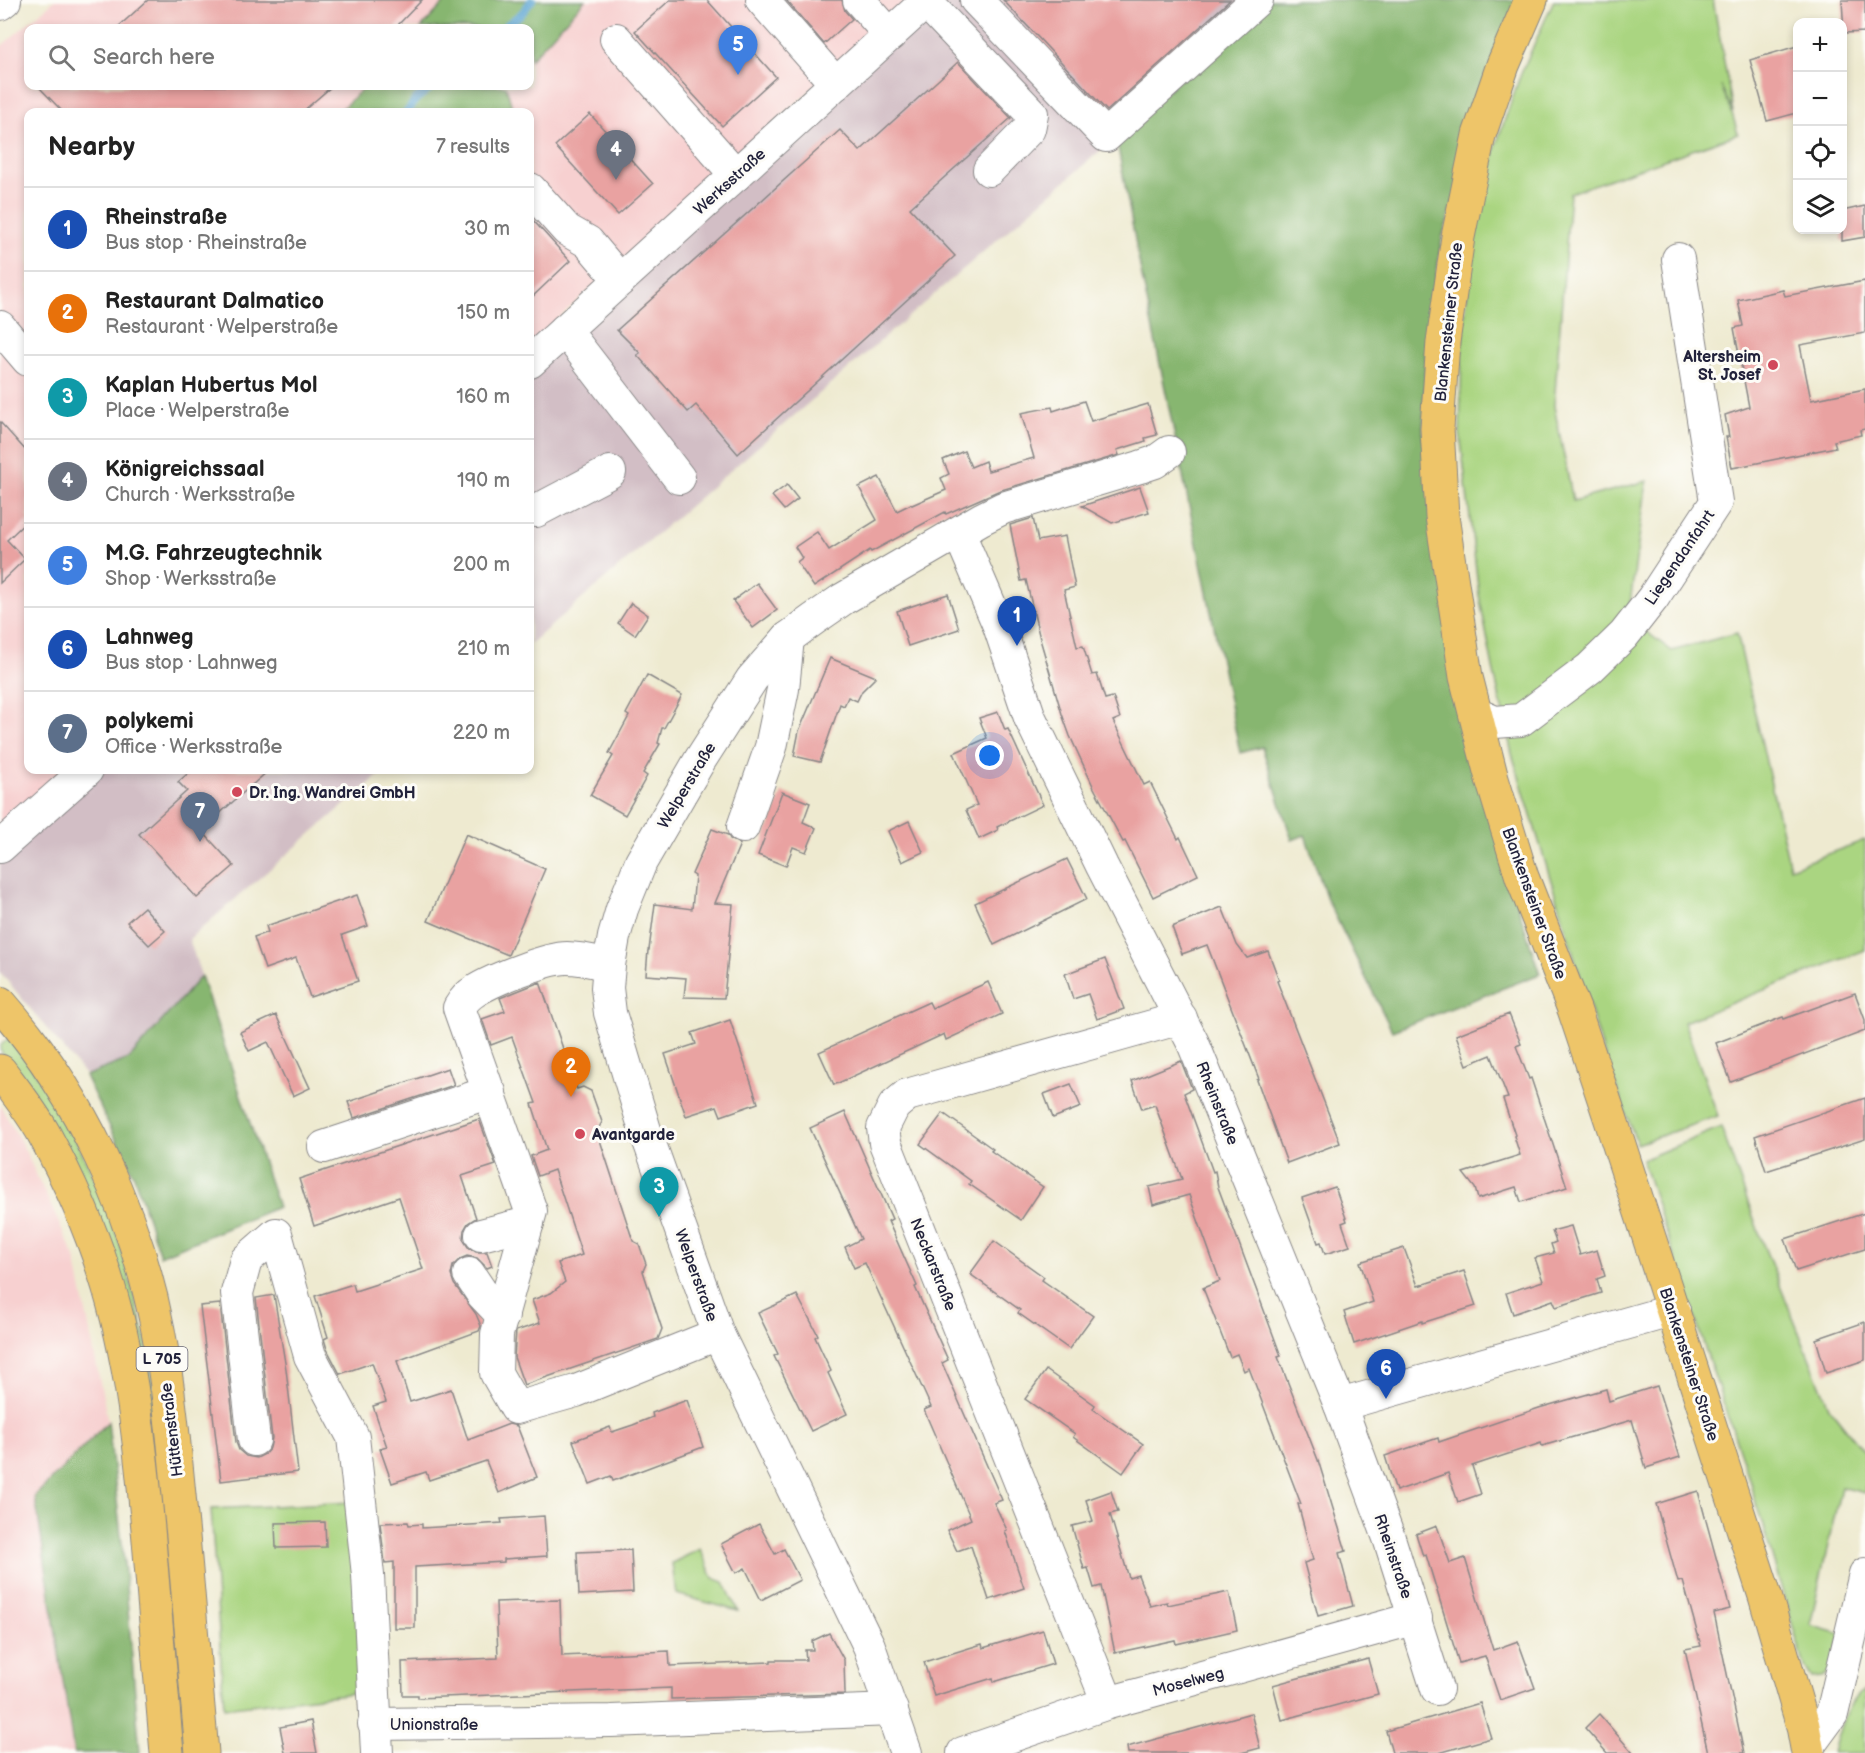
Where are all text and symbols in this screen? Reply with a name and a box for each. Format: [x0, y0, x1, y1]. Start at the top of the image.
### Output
map controls [1793, 18, 1847, 234]
button: + [1793, 18, 1847, 72]
search box [24, 24, 534, 90]
pin: 5 [718, 26, 758, 75]
icon: search [45, 41, 78, 74]
text: Search here [93, 44, 215, 71]
button: − [1793, 72, 1847, 126]
button: locate [1793, 126, 1847, 180]
pin: 4 [596, 130, 636, 180]
text: Nearby [48, 132, 135, 163]
text: 7 results [436, 135, 510, 159]
street label: Werksstraße [690, 144, 770, 219]
button: layers [1793, 180, 1847, 234]
text: Rheinstraße [105, 204, 227, 231]
text: 1 [63, 217, 72, 241]
text: 30 m [464, 217, 510, 241]
text: Bus stop · Rheinstraße [105, 231, 307, 255]
street label: Blankensteiner Straße [1432, 241, 1467, 403]
text: Restaurant Dalmatico [105, 288, 324, 315]
text: 2 [62, 301, 73, 325]
text: 150 m [457, 301, 510, 325]
text: Restaurant · Welperstraße [105, 315, 338, 339]
place label: Altersheim St. Josef [1682, 348, 1762, 385]
marker: Altersheim St. Josef [1766, 358, 1780, 372]
text: Kaplan Hubertus Mol [105, 372, 317, 399]
text: 3 [62, 385, 73, 409]
text: 160 m [456, 385, 510, 409]
text: Place · Welperstraße [105, 399, 289, 423]
text: Königreichssaal [105, 456, 264, 483]
text: 4 [62, 469, 73, 493]
text: 190 m [457, 469, 510, 493]
text: Church · Werksstraße [105, 483, 295, 507]
street label: Liegendanfahrt [1641, 507, 1719, 609]
text: M.G. Fahrzeugtechnik [105, 540, 322, 567]
text: 5 [62, 553, 73, 577]
text: 200 m [453, 553, 510, 577]
text: Shop · Werksstraße [105, 567, 276, 591]
pin: 1 [998, 596, 1036, 646]
text: Lahnweg [105, 624, 193, 651]
text: 6 [61, 637, 74, 661]
text: 210 m [457, 637, 510, 661]
text: Bus stop · Lahnweg [105, 651, 278, 675]
text: polykemi [105, 708, 194, 735]
text: 7 [62, 721, 73, 745]
text: 220 m [453, 721, 510, 745]
text: Office · Werksstraße [105, 735, 282, 759]
street label: Welperstraße [654, 739, 721, 832]
your location [975, 741, 1004, 770]
place label: Dr. Ing. Wandrei GmbH [249, 784, 416, 803]
marker: Dr. Ing. Wandrei GmbH [230, 785, 244, 799]
pin: 7 [180, 792, 220, 842]
street label: Blankensteiner Straße [1497, 825, 1570, 982]
pin: 2 [552, 1048, 590, 1097]
street label: Rheinstraße [1191, 1059, 1242, 1148]
place label: Avantgarde [591, 1126, 675, 1145]
marker: Avantgarde [573, 1127, 587, 1141]
pin: 3 [640, 1168, 678, 1217]
street label: Neckarstraße [905, 1215, 960, 1314]
street label: Welperstraße [670, 1227, 721, 1325]
street label: Blankensteiner Straße [1655, 1285, 1722, 1444]
road number: L 705 [136, 1347, 188, 1371]
pin: 6 [1366, 1350, 1406, 1399]
street label: Hüttenstraße [157, 1381, 188, 1478]
street label: Rheinstraße [1369, 1512, 1416, 1602]
street label: Moselweg [1151, 1664, 1226, 1701]
street label: Unionstraße [390, 1716, 479, 1735]

